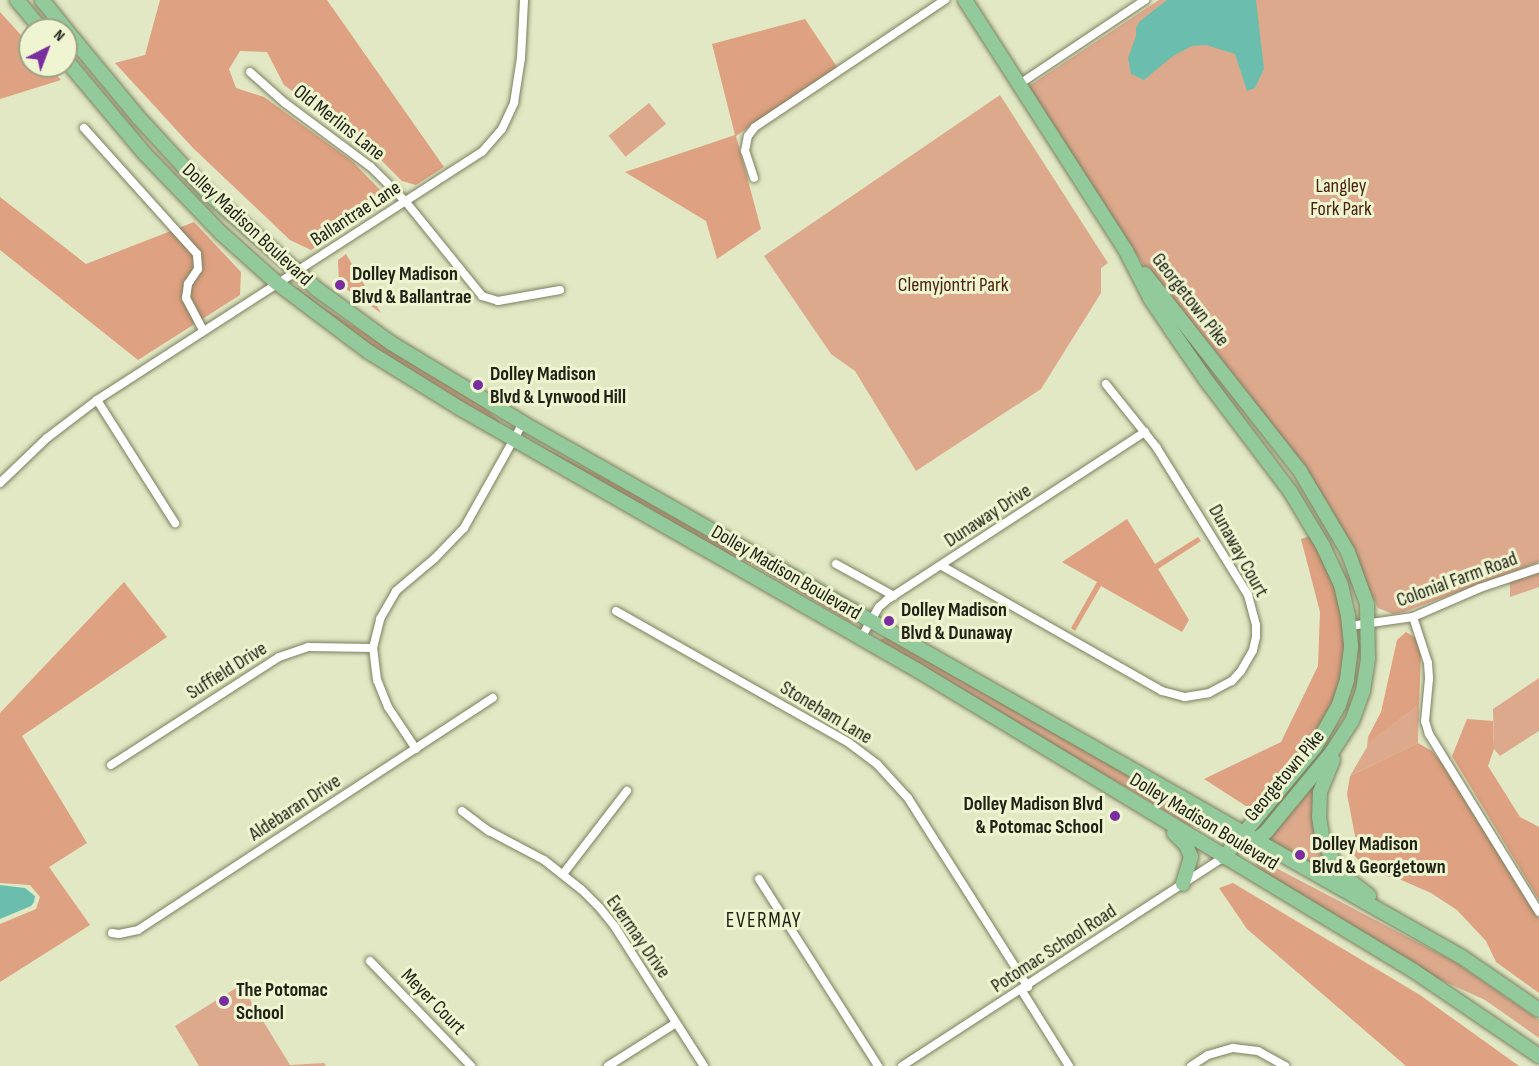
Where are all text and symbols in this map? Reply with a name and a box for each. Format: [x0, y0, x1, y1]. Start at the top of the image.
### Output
north arrow [18, 18, 78, 78]
text: N [50, 26, 69, 46]
street label: Old Merlins Lane [289, 80, 389, 166]
street label: Dolley Madison Boulevard [177, 158, 317, 292]
park label: Langley Fork Park [1310, 174, 1372, 221]
street label: Ballantrae Lane [306, 176, 406, 252]
street label: Georgetown Pike [1146, 248, 1234, 352]
place label: Dolley Madison Blvd & Ballantrae [352, 262, 472, 309]
park label: Clemyjontri Park [898, 273, 1008, 297]
marker: Dolley Madison Blvd & Ballantrae [333, 278, 347, 292]
place label: Dolley Madison Blvd & Lynwood Hill [490, 362, 626, 409]
marker: Dolley Madison Blvd & Lynwood Hill [471, 378, 485, 392]
street label: Dunaway Drive [940, 479, 1036, 553]
street label: Dunaway Court [1203, 501, 1273, 601]
street label: Dolley Madison Boulevard [707, 520, 865, 626]
street label: Colonial Farm Road [1393, 547, 1521, 613]
place label: Dolley Madison Blvd & Dunaway [901, 598, 1013, 645]
marker: Dolley Madison Blvd & Dunaway [882, 614, 896, 628]
street label: Suffield Drive [182, 637, 272, 705]
street label: Stoneham Lane [776, 676, 876, 750]
street label: Georgetown Pike [1240, 725, 1330, 827]
street label: Dolley Madison Boulevard [1125, 768, 1283, 876]
street label: Aldebaran Drive [245, 769, 345, 847]
place label: Dolley Madison Blvd & Potomac School [963, 792, 1103, 839]
marker: Dolley Madison Blvd & Potomac School [1108, 809, 1122, 823]
place label: Dolley Madison Blvd & Georgetown [1312, 832, 1446, 879]
marker: Dolley Madison Blvd & Georgetown [1293, 848, 1307, 862]
street label: Evermay Drive [601, 891, 675, 983]
street label: Potomac School Road [987, 900, 1121, 998]
district label: EVERMAY [726, 908, 802, 934]
street label: Meyer Court [396, 964, 470, 1040]
place label: The Potomac School [236, 978, 328, 1025]
marker: The Potomac School [217, 994, 231, 1008]

